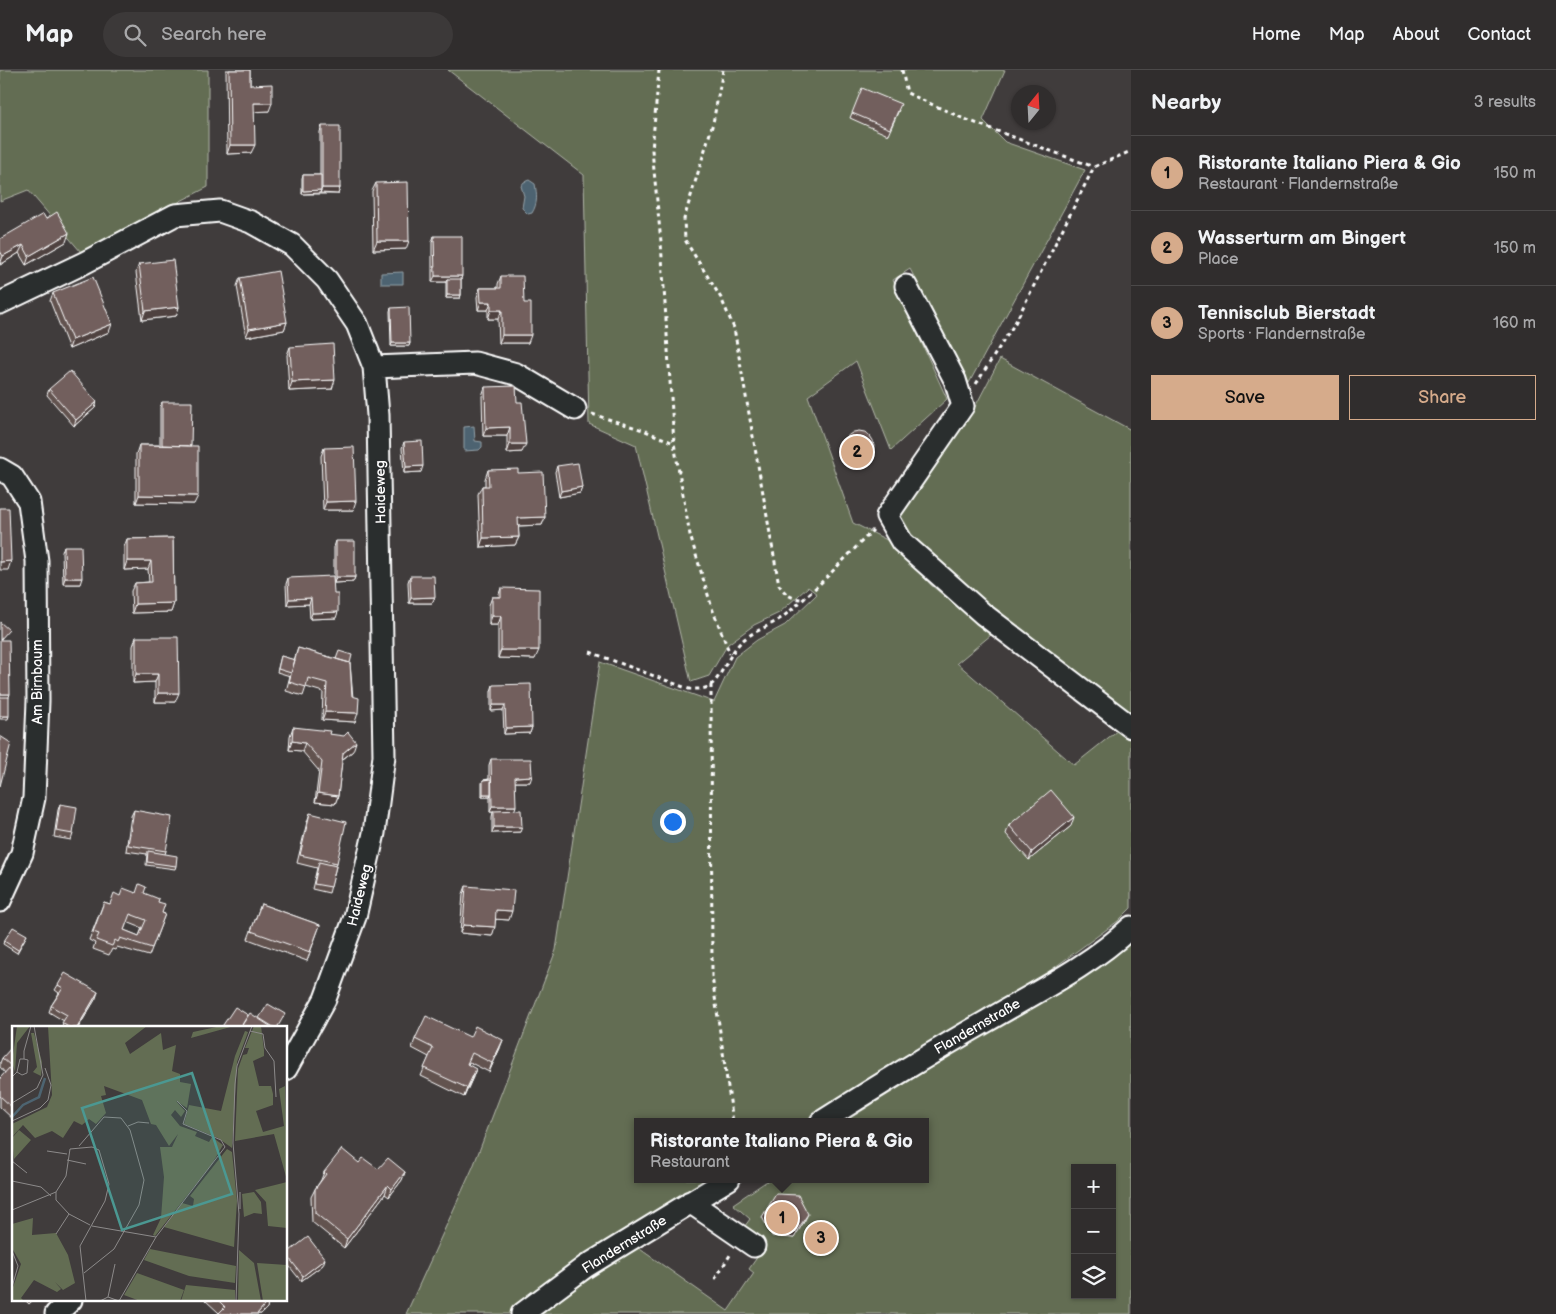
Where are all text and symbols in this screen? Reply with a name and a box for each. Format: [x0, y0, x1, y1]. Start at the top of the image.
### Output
search box [103, 12, 453, 57]
text: Map [25, 20, 73, 49]
icon: search [121, 21, 149, 49]
text: Search here [161, 23, 267, 46]
text: Home [1252, 24, 1301, 45]
text: Map [1329, 24, 1365, 45]
text: About [1393, 24, 1440, 45]
text: Contact [1468, 24, 1531, 45]
north arrow [1011, 85, 1056, 130]
text: Nearby [1151, 90, 1221, 115]
text: 3 results [1474, 93, 1536, 112]
text: Ristorante Italiano Piera & Gio [1198, 152, 1461, 175]
text: 1 [1164, 164, 1170, 183]
text: 150 m [1494, 164, 1536, 183]
text: Restaurant · Flandernstraße [1198, 175, 1398, 194]
text: Wasserturm am Bingert [1198, 227, 1406, 250]
text: 2 [1162, 239, 1172, 258]
text: 150 m [1494, 239, 1536, 258]
text: Place [1198, 250, 1239, 269]
text: Tennisclub Bierstadt [1198, 302, 1375, 325]
text: 3 [1162, 314, 1172, 333]
text: 160 m [1493, 314, 1536, 333]
text: Sports · Flandernstraße [1198, 325, 1365, 344]
button: Save [1151, 375, 1339, 420]
button: Share [1349, 375, 1536, 420]
pin: 2 [841, 433, 873, 471]
street label: Haideweg [371, 460, 390, 524]
street label: Am Birnbaum [29, 639, 46, 725]
your location [660, 809, 686, 835]
street label: Haideweg [344, 862, 375, 928]
street label: Flandernstraße [931, 995, 1023, 1058]
inset map [12, 1026, 288, 1302]
popup [634, 1118, 929, 1183]
text: Ristorante Italiano Piera & Gio [650, 1130, 913, 1153]
text: Restaurant [650, 1153, 730, 1172]
map controls [1071, 1164, 1116, 1299]
button: + [1071, 1164, 1116, 1209]
pin: 1 [766, 1199, 798, 1237]
button: − [1071, 1209, 1116, 1254]
street label: Flandernstraße [579, 1212, 670, 1277]
pin: 3 [805, 1219, 837, 1257]
button: layers [1071, 1254, 1116, 1299]

